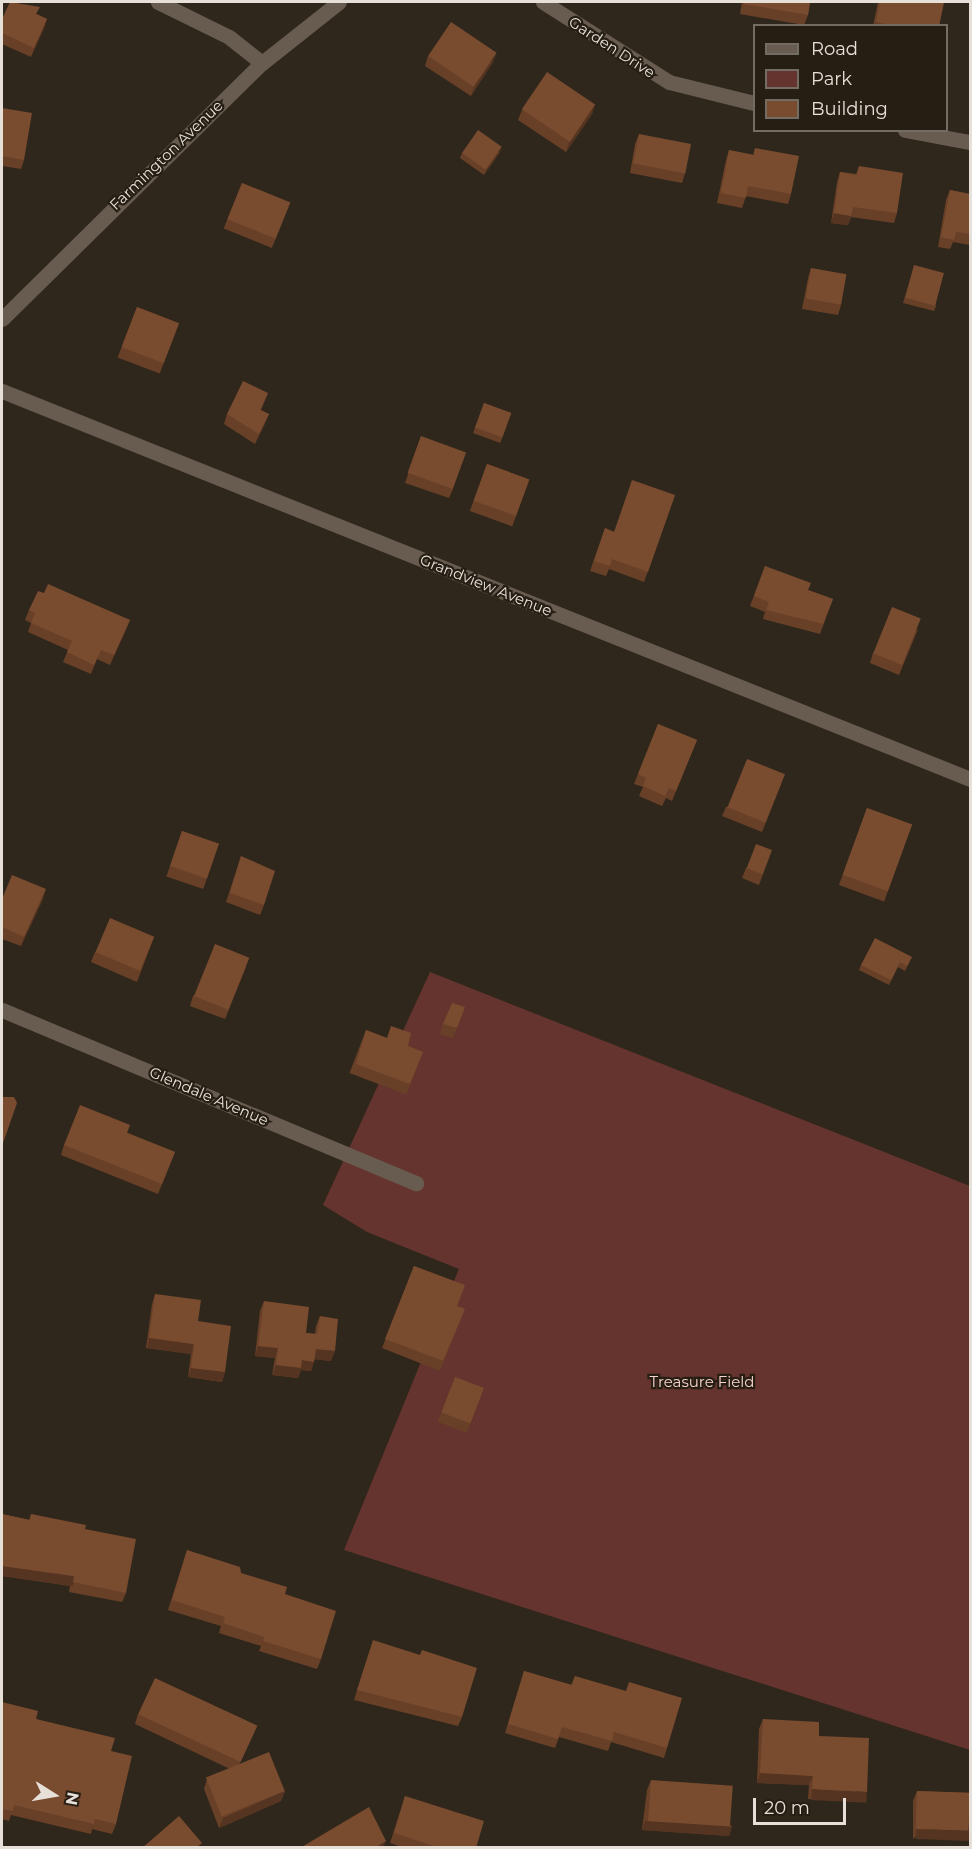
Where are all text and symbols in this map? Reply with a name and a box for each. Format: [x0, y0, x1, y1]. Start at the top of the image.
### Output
street label: Garden Drive [566, 13, 658, 81]
legend [753, 24, 948, 132]
text: Road [811, 38, 858, 60]
text: Park [811, 68, 852, 90]
street label: Farmington Avenue [106, 96, 226, 214]
text: Building [811, 98, 888, 120]
street label: Grandview Avenue [417, 550, 555, 620]
street label: Glendale Avenue [147, 1063, 271, 1129]
park label: Treasure Field [650, 1373, 754, 1391]
north arrow [24, 1765, 84, 1825]
scale bar [756, 1786, 849, 1824]
text: N [62, 1790, 83, 1807]
text: 20 m [764, 1797, 810, 1819]

